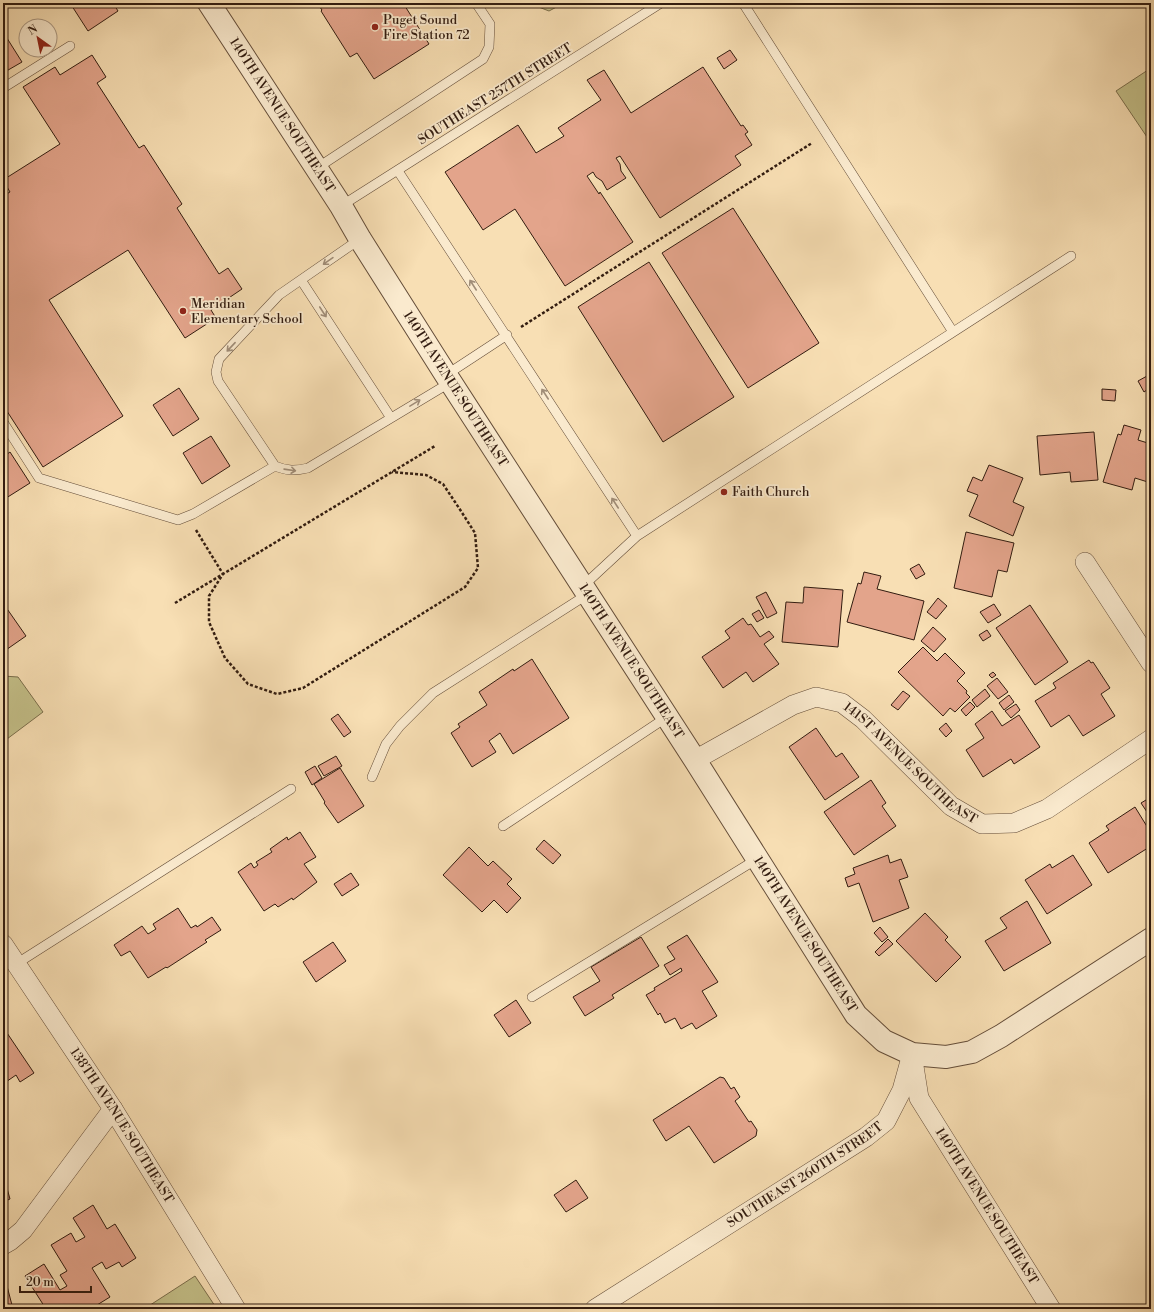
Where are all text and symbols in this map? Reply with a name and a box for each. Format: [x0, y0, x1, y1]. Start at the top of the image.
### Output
place label: Puget Sound Fire Station 72 [383, 12, 470, 43]
north arrow [18, 18, 58, 58]
text: N [26, 22, 41, 39]
marker: Puget Sound Fire Station 72 [370, 22, 380, 32]
street label: 140TH AVENUE SOUTHEAST [226, 35, 338, 196]
street label: SOUTHEAST 257TH STREET [415, 40, 575, 148]
one-way arrow [323, 257, 334, 265]
one-way arrow [469, 280, 477, 291]
place label: Meridian Elementary School [191, 296, 303, 327]
marker: Meridian Elementary School [178, 306, 188, 316]
one-way arrow [319, 306, 327, 318]
street label: 140TH AVENUE SOUTHEAST [400, 308, 511, 470]
one-way arrow [227, 341, 236, 351]
one-way arrow [540, 388, 548, 400]
one-way arrow [409, 399, 420, 407]
one-way arrow [283, 466, 296, 474]
place label: Faith Church [732, 484, 810, 500]
marker: Faith Church [719, 487, 729, 497]
one-way arrow [611, 497, 619, 509]
street label: 140TH AVENUE SOUTHEAST [575, 581, 687, 742]
street label: 141ST AVENUE SOUTHEAST [840, 699, 980, 828]
street label: 140TH AVENUE SOUTHEAST [750, 853, 860, 1016]
street label: 138TH AVENUE SOUTHEAST [67, 1045, 177, 1206]
street label: SOUTHEAST 260TH STREET [724, 1119, 886, 1231]
street label: 140TH AVENUE SOUTHEAST [932, 1125, 1042, 1287]
scale bar [20, 1268, 91, 1294]
text: 20 m [26, 1275, 54, 1290]

